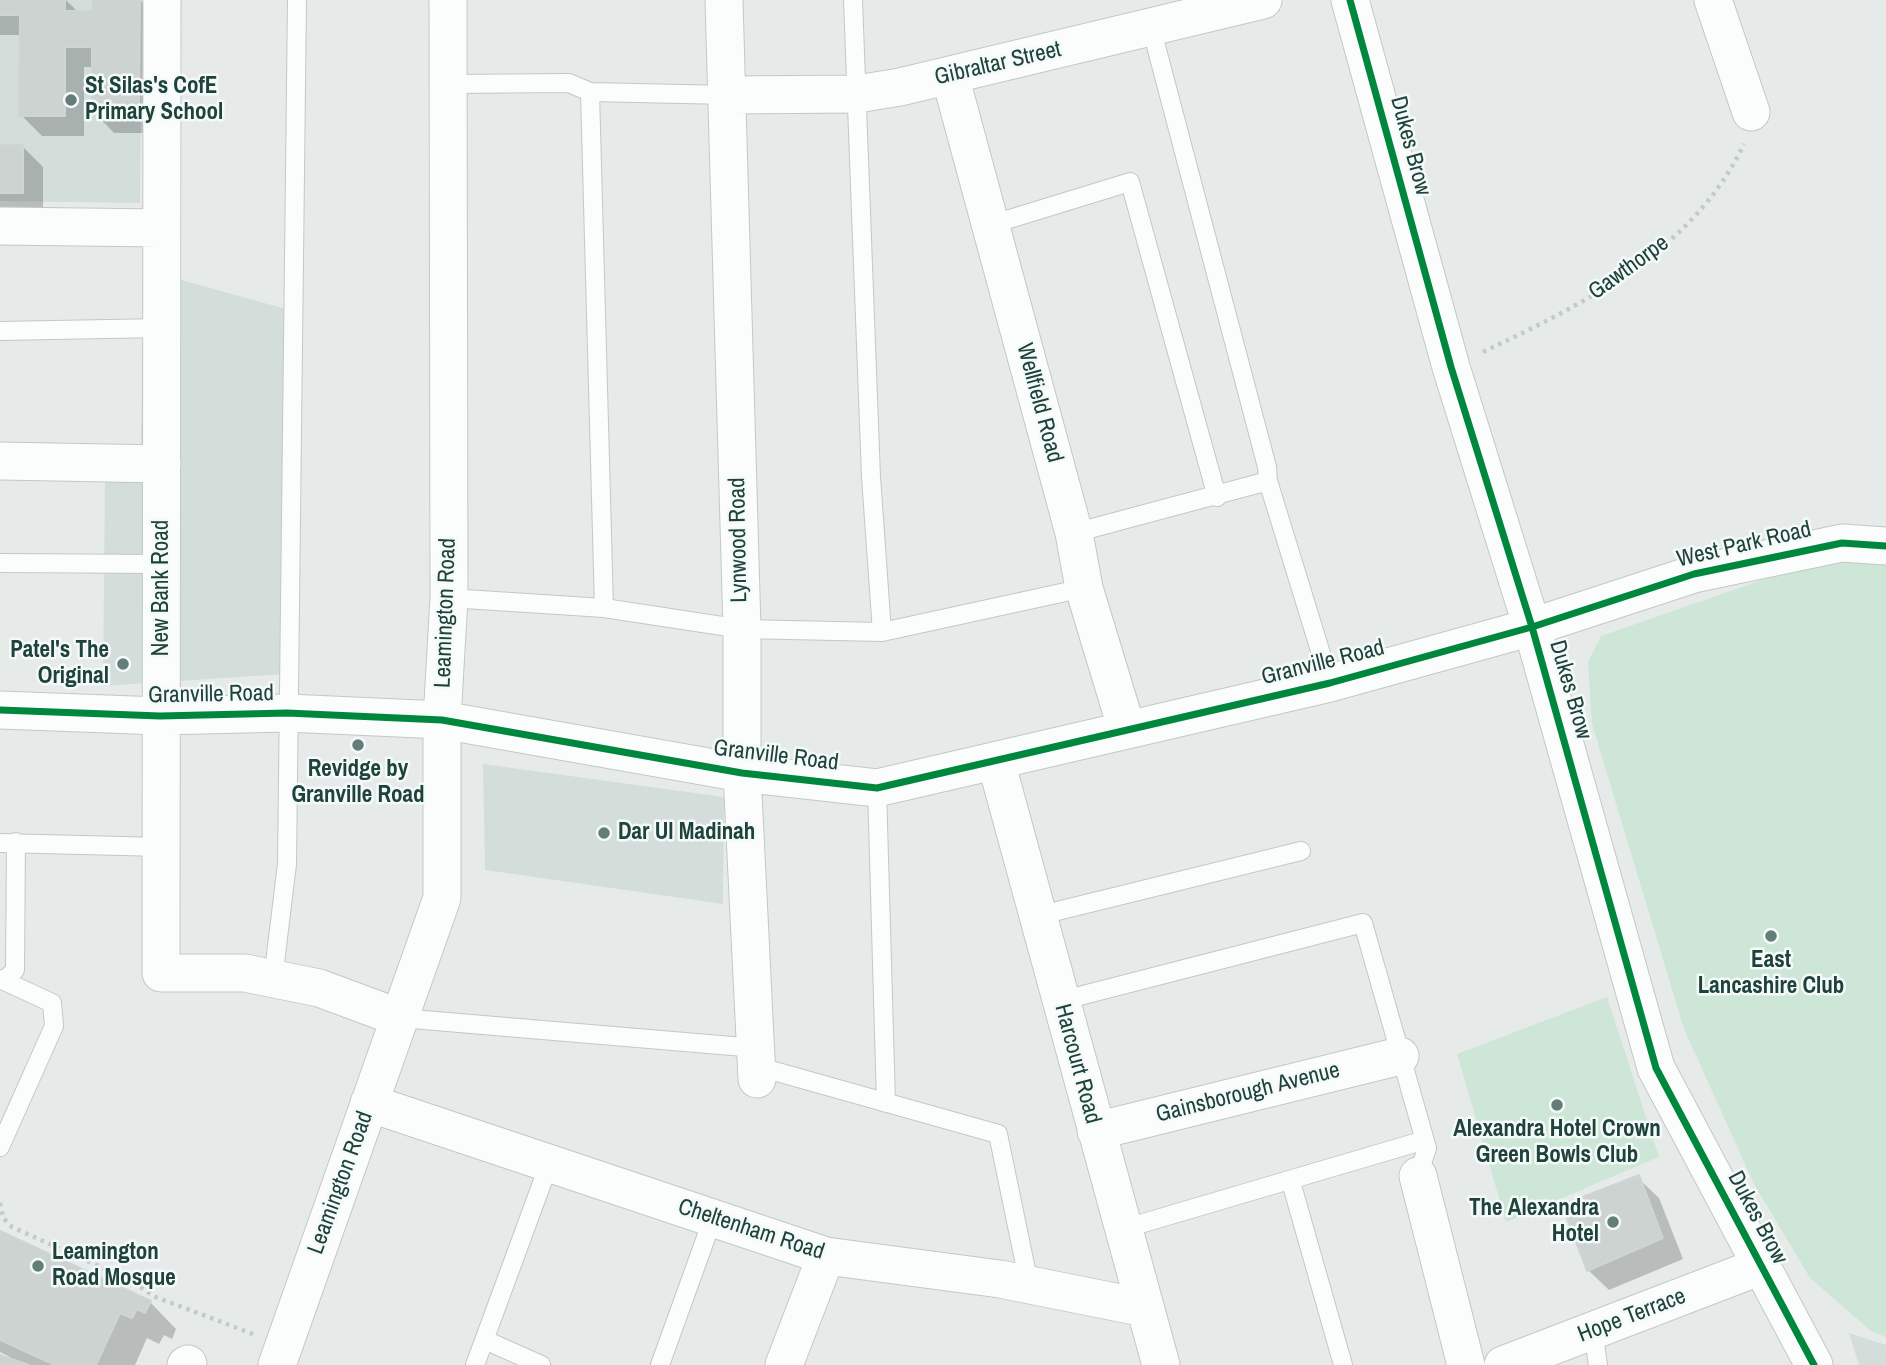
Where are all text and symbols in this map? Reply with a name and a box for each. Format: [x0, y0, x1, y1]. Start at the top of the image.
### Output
street label: Gibraltar Street [932, 36, 1064, 92]
place label: St Silas's CofE Primary School [85, 73, 223, 127]
marker: St Silas's CofE Primary School [63, 92, 79, 108]
street label: Dukes Brow [1384, 93, 1436, 199]
street label: Gawthorpe [1584, 230, 1674, 306]
street label: Wellfield Road [1010, 340, 1068, 466]
street label: Lynwood Road [724, 477, 754, 603]
street label: West Park Road [1674, 516, 1814, 574]
street label: New Bank Road [148, 520, 176, 656]
street label: Leamington Road [430, 538, 462, 688]
street label: Granville Road [1259, 634, 1387, 692]
place label: Patel's The Original [10, 637, 109, 691]
street label: Dukes Brow [1543, 637, 1597, 743]
marker: Patel's The Original [115, 656, 131, 672]
street label: Granville Road [148, 680, 274, 710]
street label: Granville Road [712, 735, 840, 777]
marker: Revidge by Granville Road [350, 737, 366, 753]
place label: Revidge by Granville Road [291, 756, 425, 810]
place label: Dar Ul Madinah [618, 819, 755, 847]
marker: Dar Ul Madinah [596, 825, 612, 841]
marker: East Lancashire Club [1763, 928, 1779, 944]
place label: East Lancashire Club [1698, 947, 1844, 1001]
street label: Harcourt Road [1048, 1001, 1106, 1127]
street label: Gainsborough Avenue [1153, 1057, 1343, 1129]
marker: Alexandra Hotel Crown Green Bowls Club [1549, 1097, 1565, 1113]
street label: Leamington Road [302, 1108, 380, 1258]
place label: Alexandra Hotel Crown Green Bowls Club [1453, 1116, 1661, 1170]
street label: Dukes Brow [1721, 1167, 1793, 1269]
street label: Cheltenham Road [674, 1193, 828, 1267]
place label: The Alexandra Hotel [1469, 1195, 1599, 1249]
marker: The Alexandra Hotel [1605, 1214, 1621, 1230]
place label: Leamington Road Mosque [52, 1239, 176, 1293]
marker: Leamington Road Mosque [30, 1258, 46, 1274]
street label: Hope Terrace [1574, 1283, 1690, 1349]

